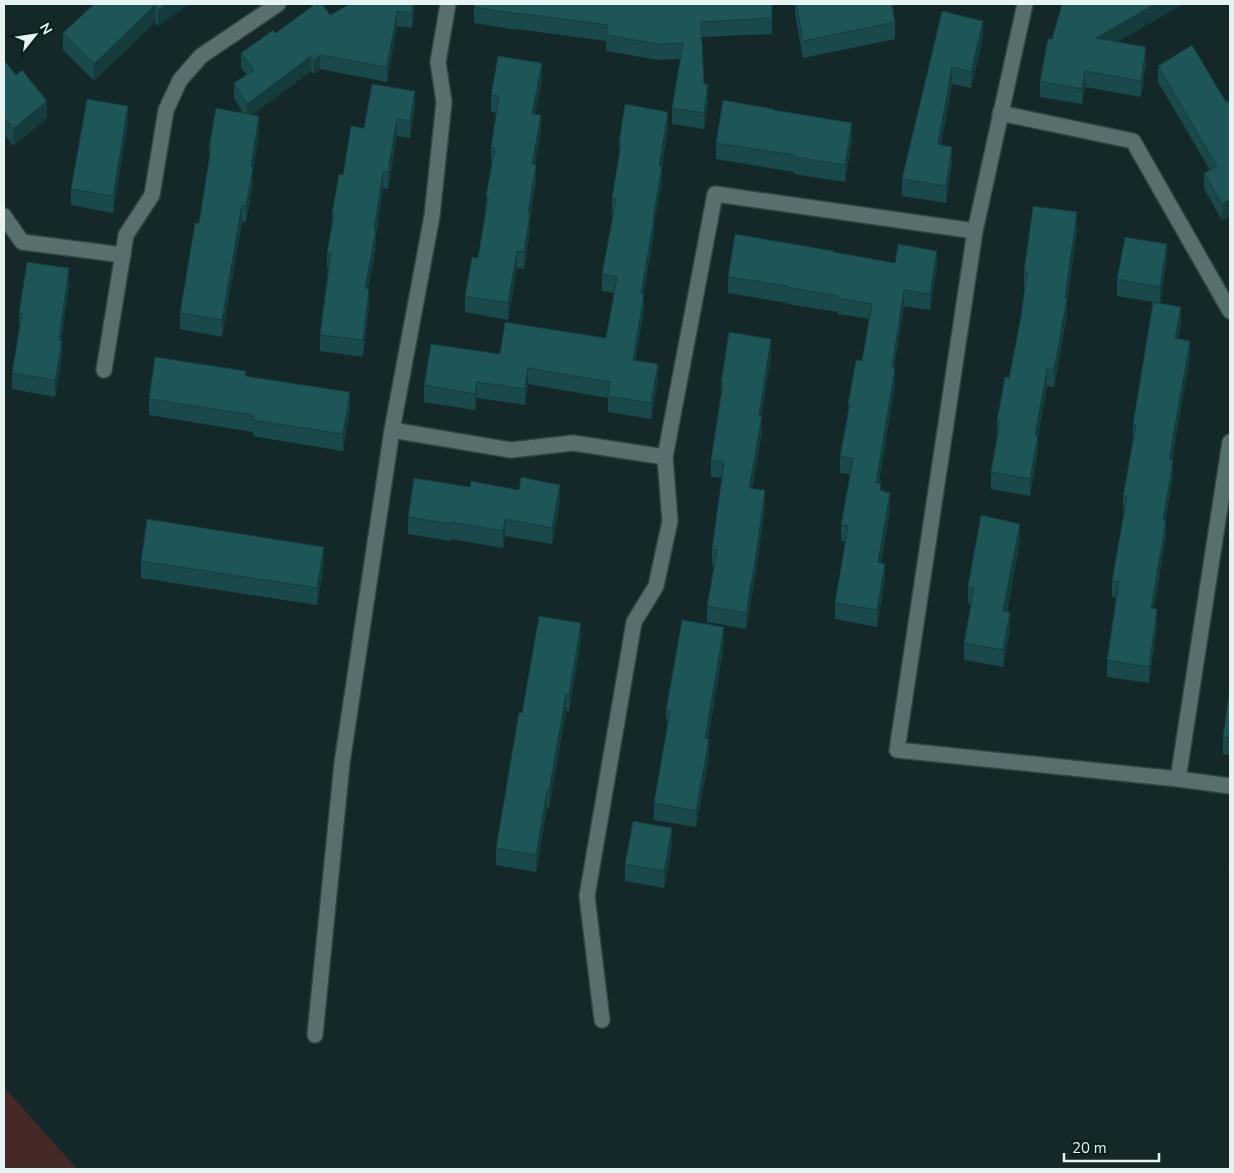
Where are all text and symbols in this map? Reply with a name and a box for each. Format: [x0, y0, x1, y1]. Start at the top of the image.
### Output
north arrow [10, 10, 60, 60]
text: N [35, 19, 57, 38]
scale bar [1064, 1130, 1159, 1162]
text: 20 m [1072, 1138, 1107, 1158]

